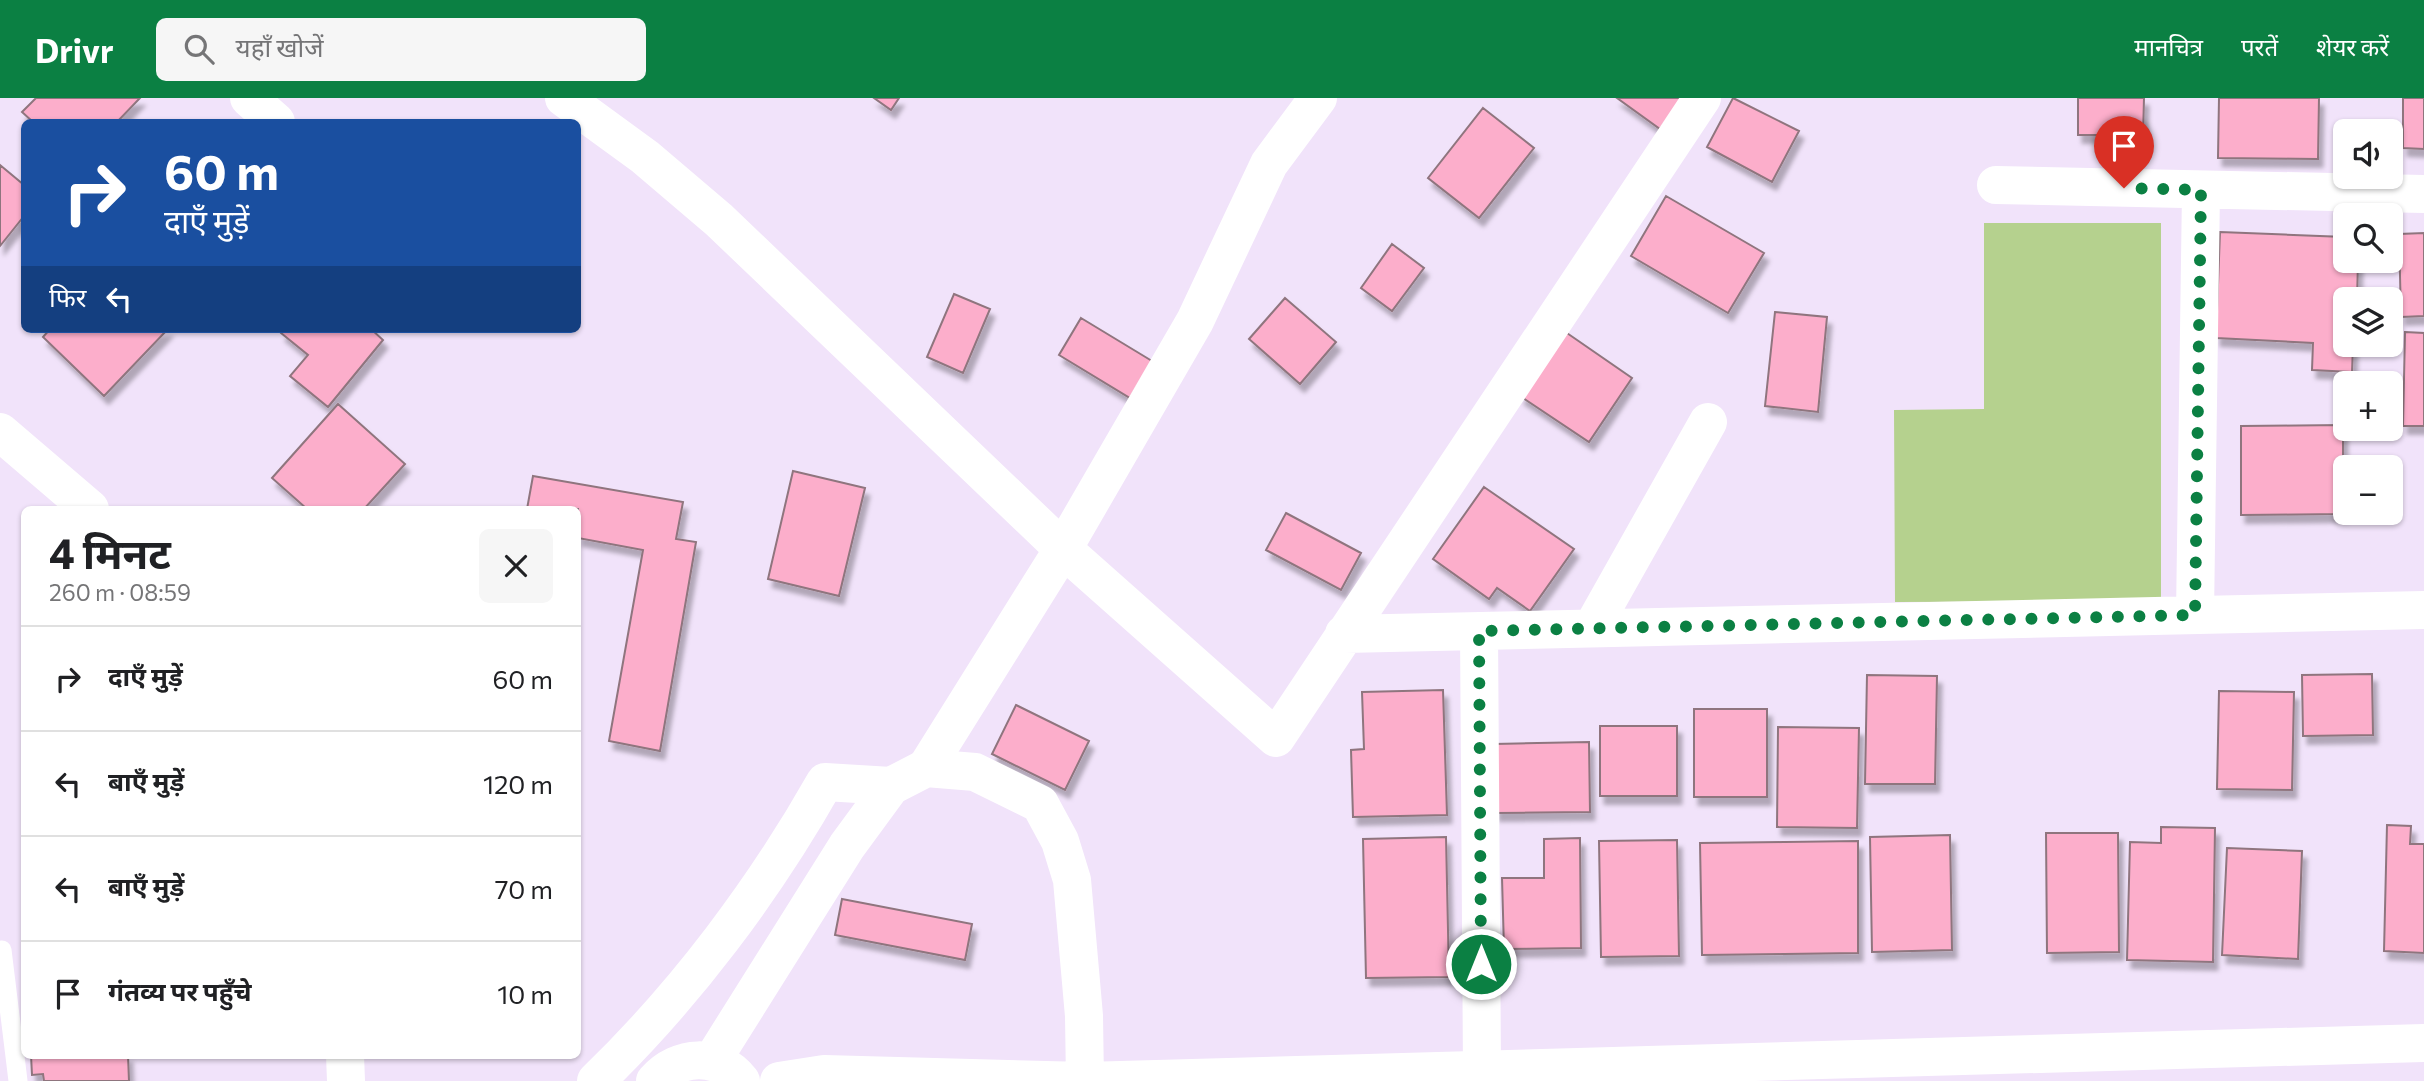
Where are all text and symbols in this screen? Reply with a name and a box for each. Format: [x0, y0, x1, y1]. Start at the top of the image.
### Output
search box [156, 18, 646, 81]
text: Drivr [35, 29, 114, 70]
icon: search [180, 30, 218, 68]
text: यहाँ खोजें [236, 31, 323, 62]
text: मानचित्र [2134, 32, 2203, 61]
text: परतें [2241, 32, 2278, 61]
text: शेयर करें [2316, 32, 2389, 61]
pin [2094, 116, 2154, 188]
map controls [2333, 119, 2403, 525]
button: sound [2333, 119, 2403, 189]
icon: arrive [2105, 127, 2143, 165]
text: 60 m [164, 140, 279, 200]
icon: right [49, 147, 140, 238]
text: दाएँ मुड़ें [164, 200, 249, 240]
button: search [2333, 203, 2403, 273]
icon: left [100, 280, 138, 318]
text: फिर [49, 281, 86, 312]
button: layers [2333, 287, 2403, 357]
button: + [2333, 371, 2403, 441]
button: − [2333, 455, 2403, 525]
text: 4 मिनट [49, 526, 171, 578]
button: close [479, 529, 553, 603]
text: 260 m · 08:59 [49, 578, 191, 606]
icon: right [49, 660, 87, 698]
text: दाएँ मुड़ें [108, 660, 183, 691]
text: 60 m [493, 663, 553, 694]
icon: left [49, 765, 87, 803]
text: बाएँ मुड़ें [108, 765, 184, 796]
text: 120 m [483, 768, 553, 799]
icon: left [49, 870, 87, 908]
text: बाएँ मुड़ें [108, 870, 184, 901]
text: 70 m [495, 873, 553, 904]
position arrow [1444, 927, 1518, 1001]
icon: arrive [49, 975, 87, 1013]
text: गंतव्य पर पहुँचे [108, 975, 252, 1006]
text: 10 m [497, 978, 553, 1009]

